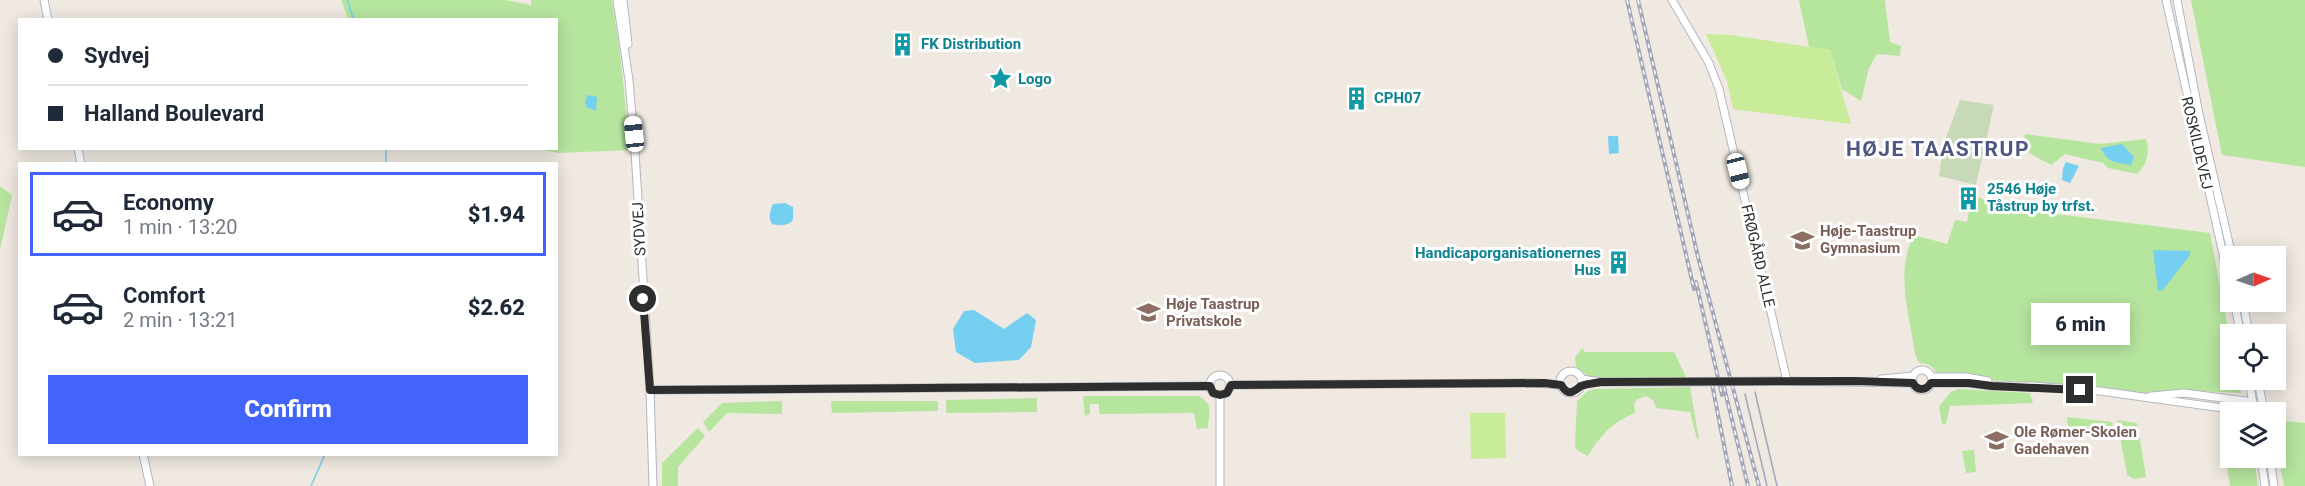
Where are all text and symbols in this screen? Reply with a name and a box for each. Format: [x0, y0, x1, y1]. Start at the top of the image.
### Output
building icon: FK Distribution [890, 31, 916, 57]
place label: FK Distribution [921, 35, 1021, 53]
text: Sydvej [84, 43, 149, 68]
place icon: Logo [987, 66, 1013, 92]
place label: Logo [1018, 70, 1052, 88]
building icon: CPH07 [1343, 85, 1369, 111]
place label: CPH07 [1374, 89, 1421, 107]
street label: ROSKILDEVEJ [2178, 95, 2216, 191]
text: Halland Boulevard [84, 101, 264, 126]
car [623, 115, 645, 153]
district label: HØJE TAASTRUP [1846, 137, 2030, 161]
car [1725, 151, 1751, 191]
place label: 2546 Høje Tåstrup by trfst. [1987, 180, 2095, 215]
building icon: 2546 Høje Tåstrup by trfst. [1956, 185, 1982, 211]
icon: car [51, 187, 105, 241]
text: Economy [123, 190, 214, 215]
text: $1.94 [468, 202, 525, 227]
street label: SYDVEJ [629, 202, 649, 256]
street label: FRØGÅRD ALLE [1737, 203, 1779, 310]
text: 1 min · 13:20 [123, 215, 238, 239]
place label: Høje-Taastrup Gymnasium [1820, 222, 1916, 257]
school or university icon: Høje-Taastrup Gymnasium [1789, 227, 1815, 253]
place label: Handicaporganisationernes Hus [1415, 244, 1601, 279]
north arrow [2220, 246, 2286, 312]
map controls [2220, 246, 2286, 468]
building icon: Handicaporganisationernes Hus [1606, 249, 1632, 275]
icon: car [51, 280, 105, 334]
text: Comfort [123, 283, 205, 308]
route start [629, 285, 656, 312]
text: $2.62 [468, 295, 525, 320]
place label: Høje Taastrup Privatskole [1166, 295, 1260, 330]
school or university icon: Høje Taastrup Privatskole [1135, 300, 1161, 326]
callout: 6 min [2030, 303, 2130, 345]
text: 2 min · 13:21 [123, 308, 238, 332]
text: 6 min [2055, 312, 2106, 336]
button: locate [2220, 324, 2286, 390]
button: Confirm [48, 375, 528, 444]
route end [2066, 376, 2093, 403]
button: layers [2220, 402, 2286, 468]
place label: Ole Rømer-Skolen Gadehaven [2014, 423, 2137, 458]
school or university icon: Ole Rømer-Skolen Gadehaven [1983, 428, 2009, 454]

